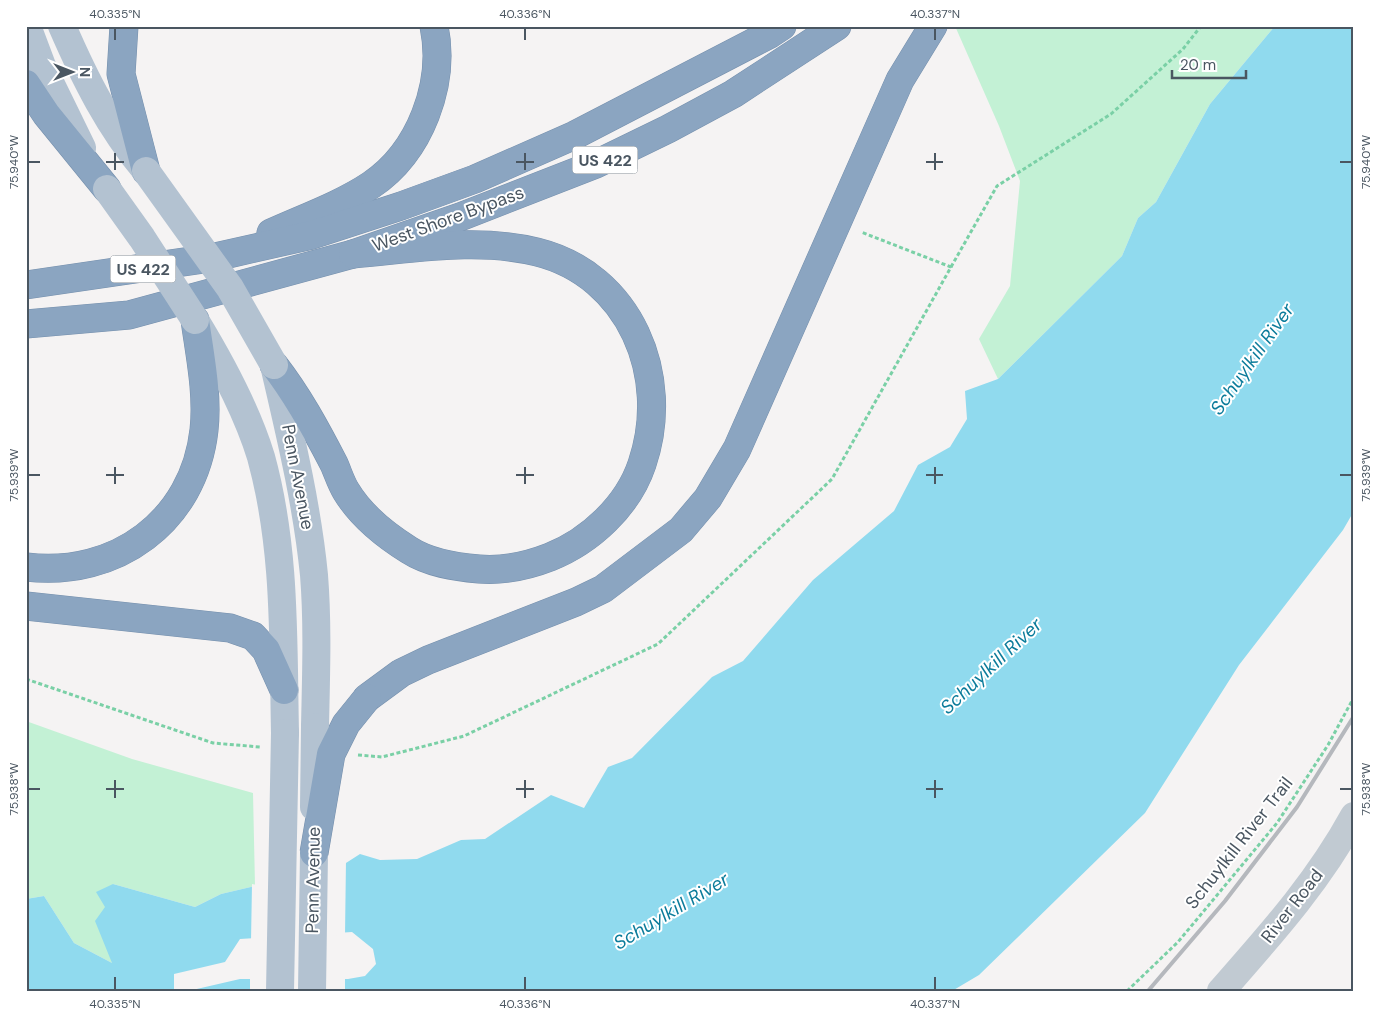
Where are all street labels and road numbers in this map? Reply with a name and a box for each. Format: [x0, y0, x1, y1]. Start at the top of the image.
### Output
road number: US 422 [572, 146, 638, 174]
street label: West Shore Bypass [369, 180, 527, 258]
road number: US 422 [110, 255, 176, 282]
street label: Penn Avenue [276, 422, 320, 532]
street label: Schuylkill River Trail [1180, 772, 1298, 914]
street label: Penn Avenue [300, 826, 326, 934]
street label: River Road [1256, 864, 1328, 948]

